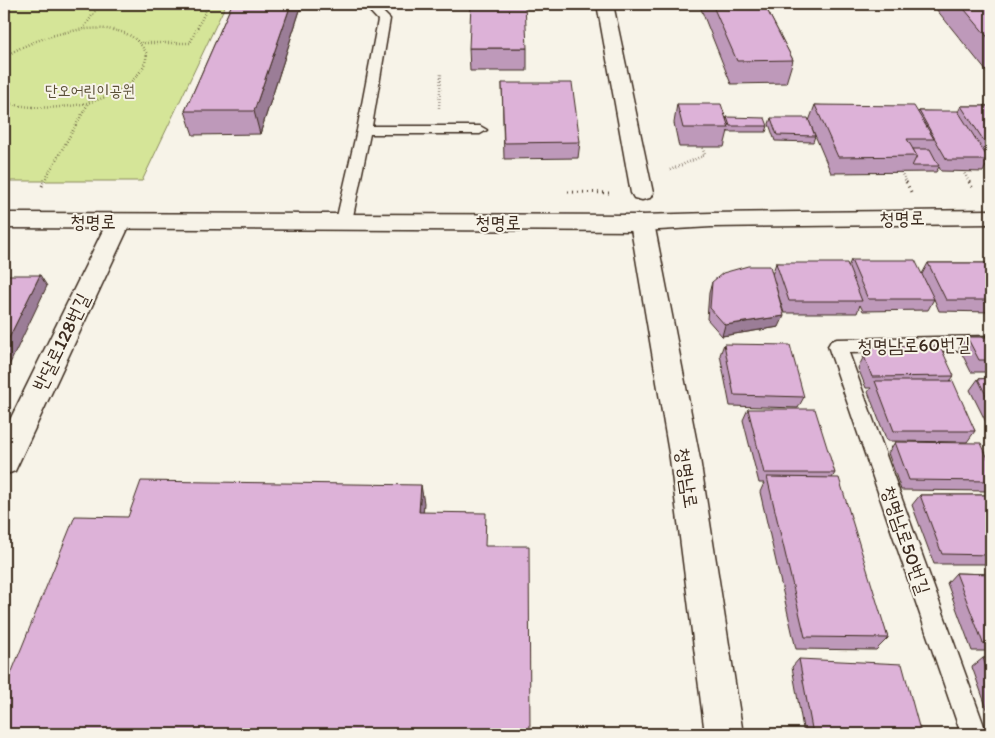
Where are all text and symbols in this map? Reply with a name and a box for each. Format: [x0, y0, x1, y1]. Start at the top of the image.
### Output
park label: 단오어린이공원 [45, 81, 135, 100]
street label: 청명로 [879, 206, 925, 230]
street label: 청명로 [70, 210, 116, 233]
street label: 청명로 [475, 211, 521, 234]
street label: 반달로128번길 [28, 289, 94, 395]
street label: 청명남로60번길 [857, 333, 971, 357]
street label: 청명남로 [671, 446, 703, 510]
street label: 청명남로50번길 [877, 483, 935, 597]

